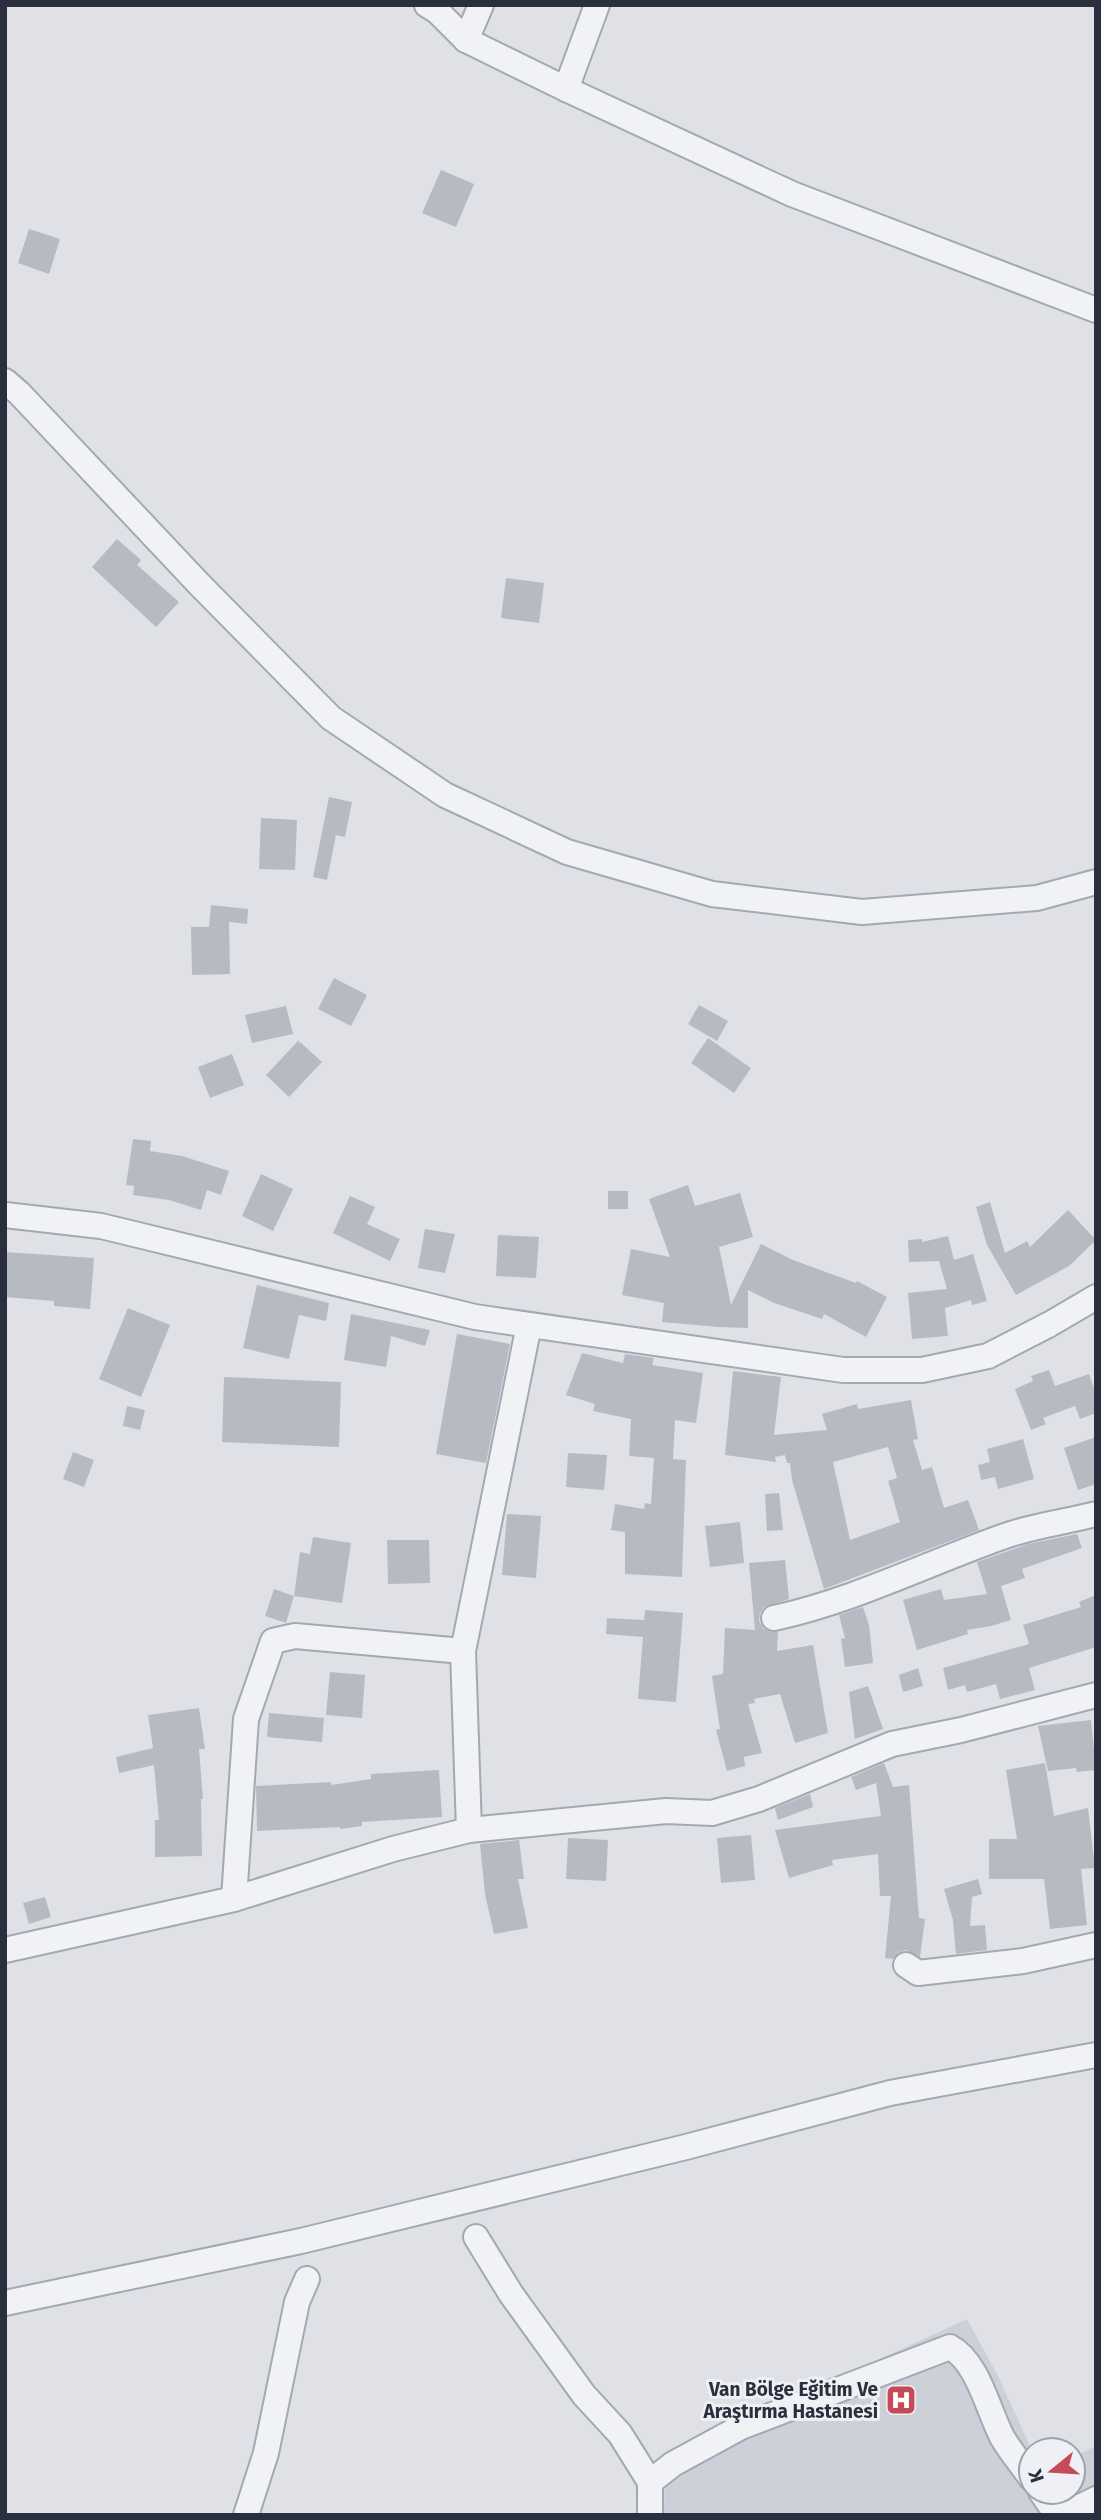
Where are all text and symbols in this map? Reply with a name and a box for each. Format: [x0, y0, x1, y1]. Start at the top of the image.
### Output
place label: Van Bölge Eğitim Ve Araştırma Hastanesi [703, 2378, 878, 2423]
hospital icon: Van Bölge Eğitim Ve Araştırma Hastanesi [884, 2383, 918, 2417]
north arrow [1017, 2436, 1087, 2506]
text: K [1023, 2466, 1049, 2485]

